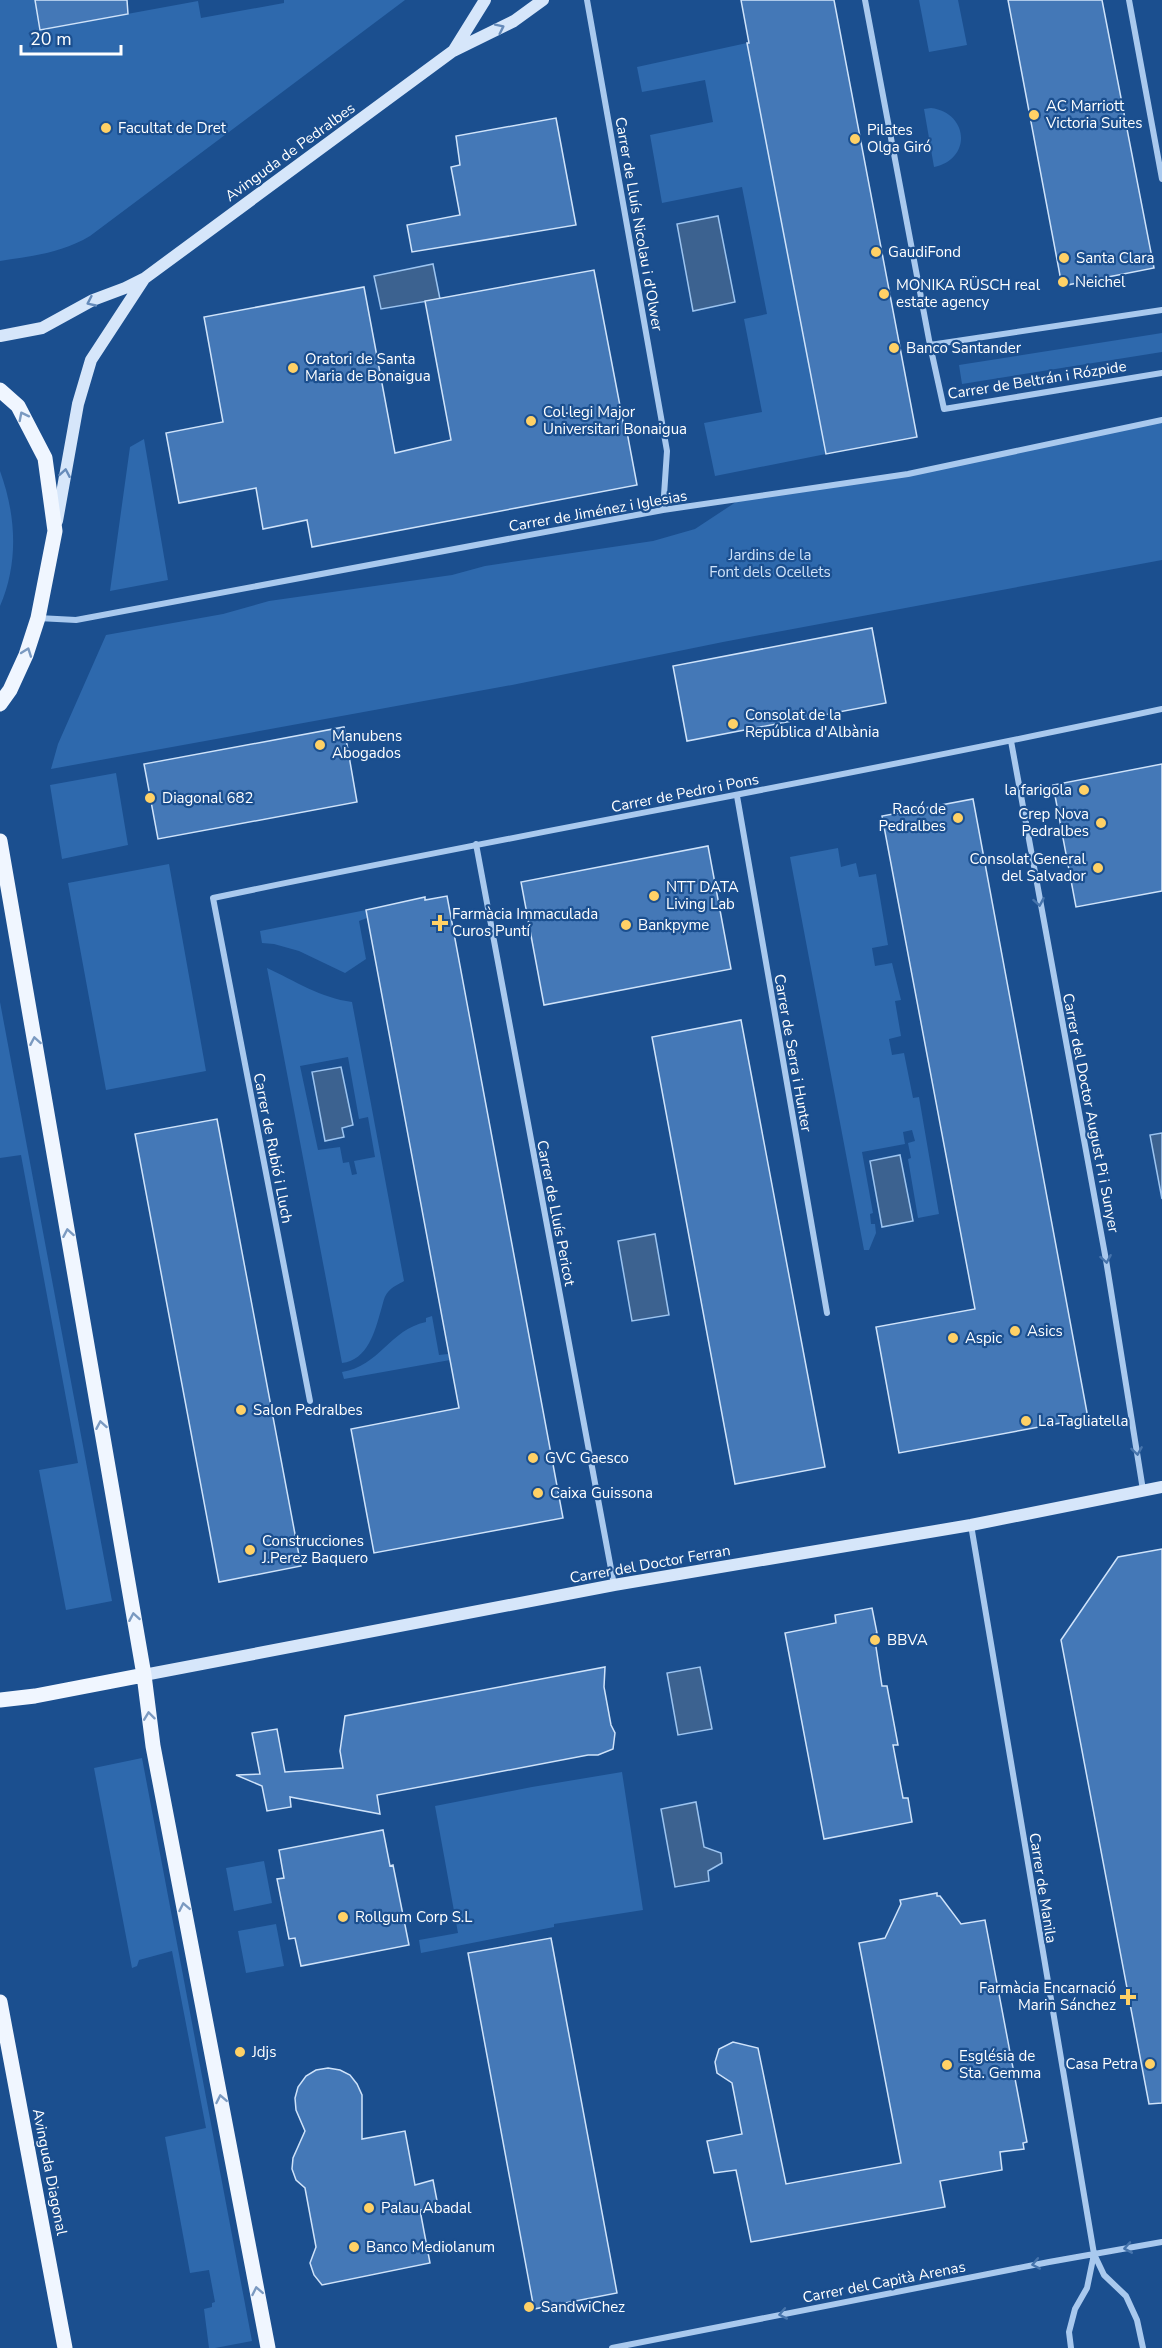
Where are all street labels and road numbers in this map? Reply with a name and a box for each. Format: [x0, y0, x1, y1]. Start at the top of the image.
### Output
street label: Avinguda de Pedralbes [221, 98, 359, 206]
street label: Carrer de Lluís Nicolau i d'Olwer [610, 115, 668, 333]
street label: Carrer de Beltrán i Rózpide [946, 356, 1128, 404]
street label: Carrer de Jiménez i Iglesias [507, 485, 689, 537]
street label: Carrer de Pedro i Pons [609, 769, 761, 817]
street label: Carrer de Serra i Hunter [769, 972, 817, 1134]
street label: Carrer del Doctor August Pi i Sunyer [1058, 991, 1124, 1235]
street label: Carrer de Rubió i Lluch [249, 1071, 297, 1225]
street label: Carrer de Lluís Pericot [532, 1138, 580, 1288]
street label: Carrer del Doctor Ferran [568, 1540, 732, 1588]
street label: Carrer de Manila [1024, 1831, 1062, 1945]
street label: Avinguda Diagonal [28, 2107, 72, 2238]
street label: Carrer del Capità Arenas [801, 2256, 967, 2308]

